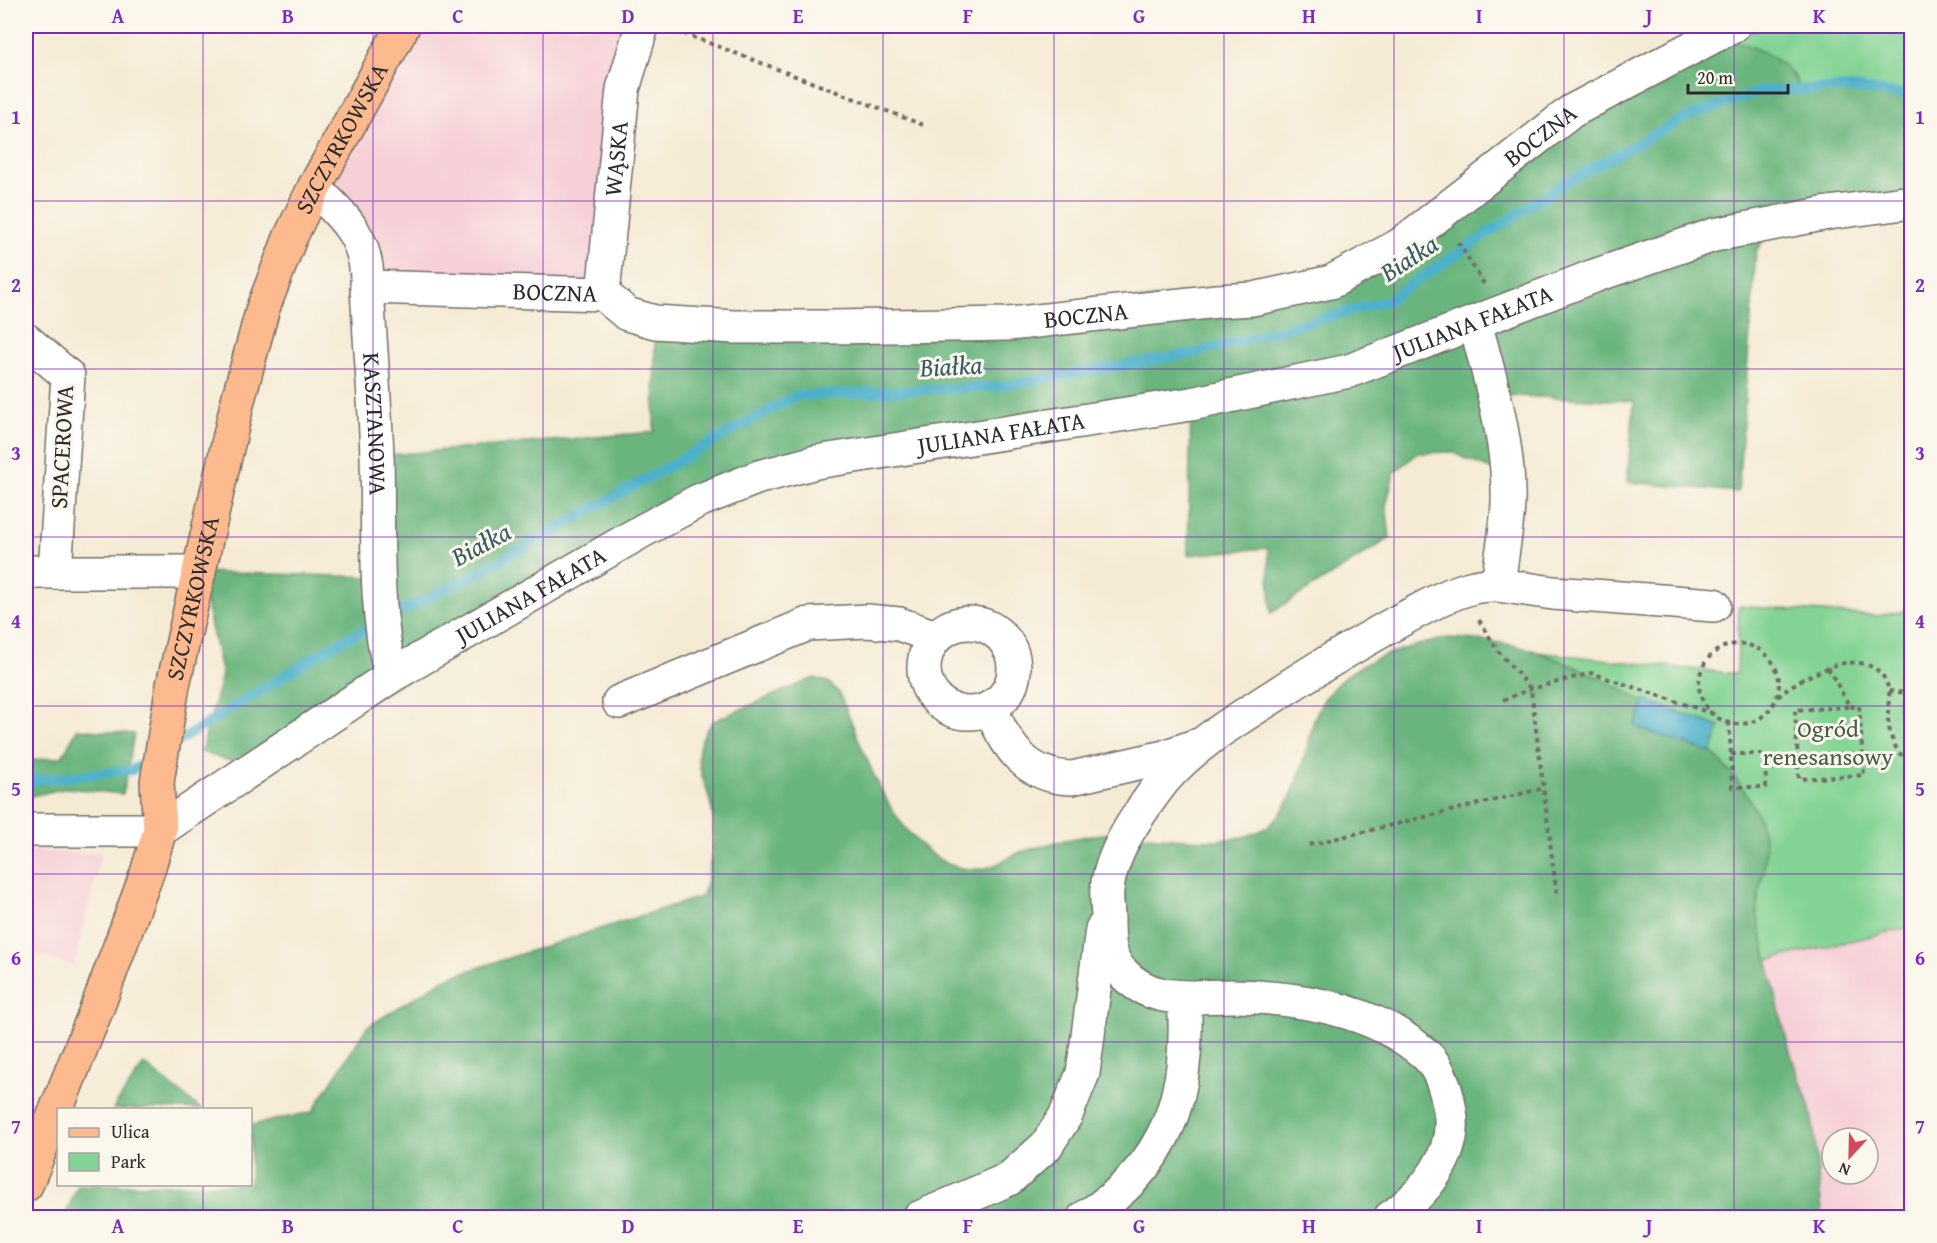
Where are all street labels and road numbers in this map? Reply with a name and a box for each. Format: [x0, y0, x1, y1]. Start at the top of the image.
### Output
street label: SZCZYRKOWSKA [286, 56, 397, 220]
street label: BOCZNA [1496, 95, 1584, 175]
street label: WĄSKA [595, 119, 637, 198]
street label: BOCZNA [512, 273, 598, 311]
street label: JULIANA FAŁATA [1385, 276, 1558, 371]
street label: BOCZNA [1042, 293, 1130, 337]
street label: KASZTANOWA [354, 351, 395, 496]
street label: SPACEROWA [41, 384, 82, 510]
street label: JULIANA FAŁATA [912, 403, 1088, 464]
street label: SZCZYRKOWSKA [157, 512, 228, 684]
street label: JULIANA FAŁATA [446, 537, 613, 654]

